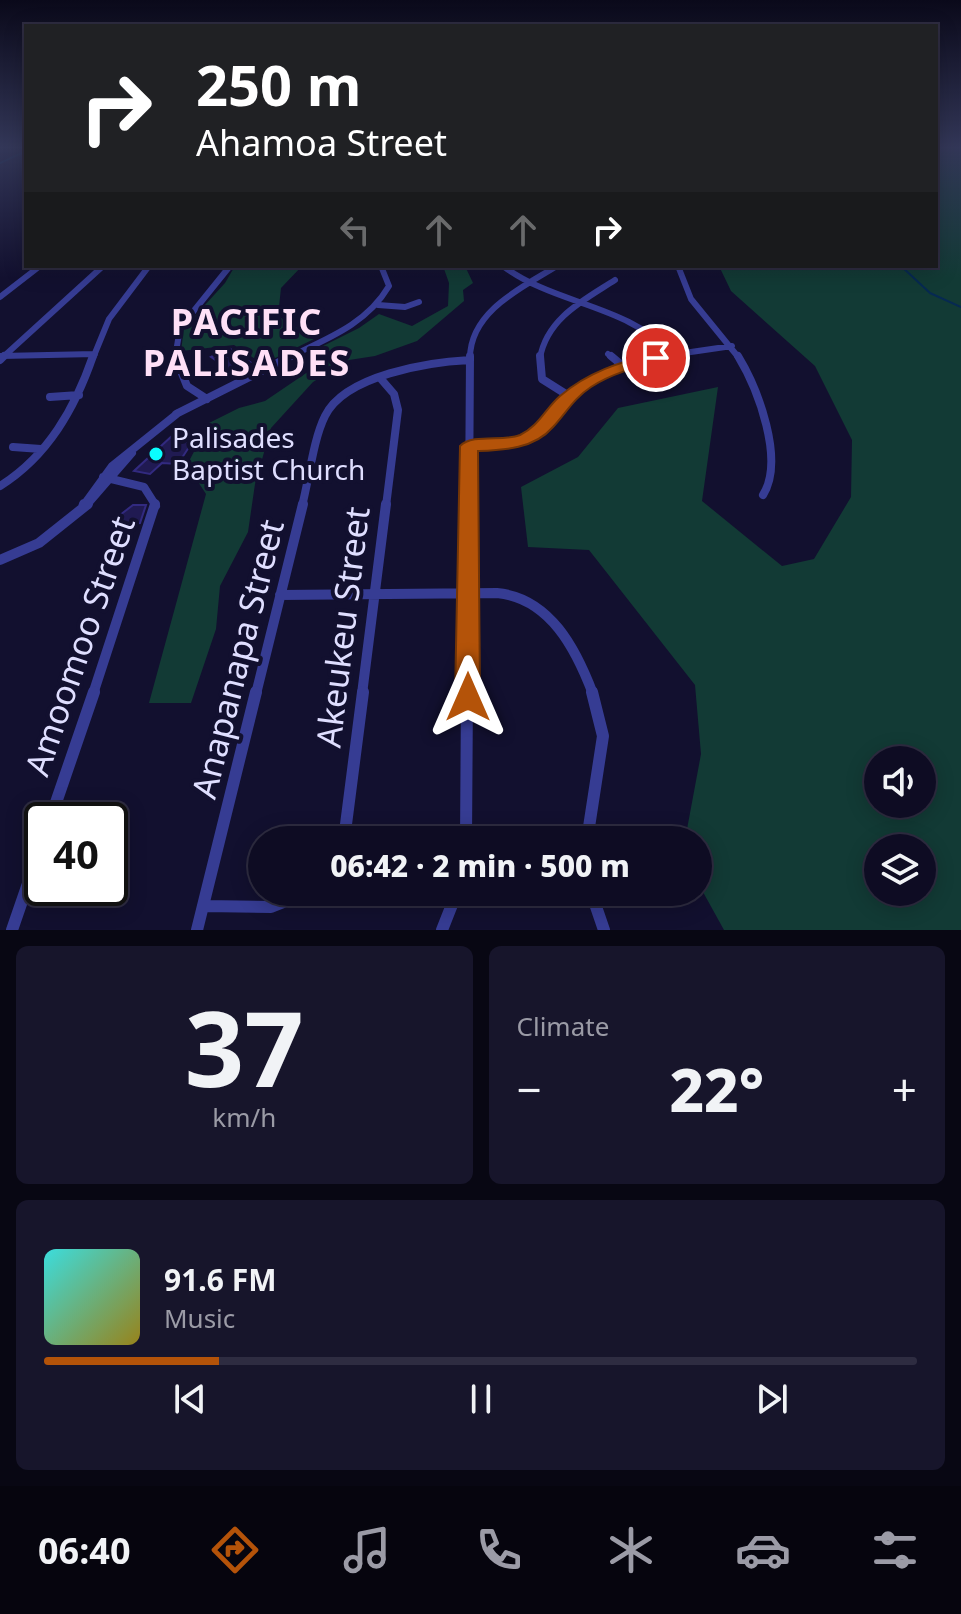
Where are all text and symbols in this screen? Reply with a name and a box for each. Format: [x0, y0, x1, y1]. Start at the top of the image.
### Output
text: 250 m [196, 46, 361, 122]
icon: right [64, 56, 168, 160]
text: Ahamoa Street [196, 118, 447, 167]
icon: left [333, 208, 377, 252]
icon: ahead [417, 208, 461, 252]
icon: ahead [501, 208, 545, 252]
icon: right [585, 208, 629, 252]
district label: PACIFIC PALISADES [143, 297, 351, 387]
pin [622, 324, 690, 392]
icon: arrive [634, 336, 678, 380]
place label: Palisades Baptist Church [172, 418, 365, 488]
marker: Palisades Baptist Church [147, 445, 165, 463]
street label: Akeukeu Street [304, 504, 380, 750]
street label: Amoomoo Street [13, 510, 145, 781]
street label: Anapanapa Street [180, 515, 294, 803]
position arrow [426, 655, 510, 739]
map controls [864, 746, 936, 906]
button: sound [864, 746, 936, 818]
speed limit sign: 40 [24, 802, 128, 906]
button: layers [864, 834, 936, 906]
text: 06:42 · 2 min · 500 m [330, 845, 630, 886]
text: 37 [185, 976, 304, 1117]
text: Climate [517, 1008, 609, 1044]
text: 22° [669, 1048, 764, 1130]
text: − [517, 1059, 542, 1119]
text: + [892, 1059, 917, 1119]
text: km/h [212, 1099, 276, 1135]
text: 91.6 FM [164, 1259, 276, 1300]
text: Music [164, 1300, 235, 1336]
icon: previous [168, 1377, 212, 1421]
icon: pause [459, 1377, 503, 1421]
icon: next [750, 1377, 794, 1421]
icon: directions [207, 1522, 263, 1578]
icon: music [339, 1522, 395, 1578]
icon: phone [471, 1522, 527, 1578]
icon: climate [603, 1522, 659, 1578]
icon: car [735, 1522, 791, 1578]
icon: filters [867, 1522, 923, 1578]
text: 06:40 [38, 1526, 131, 1575]

